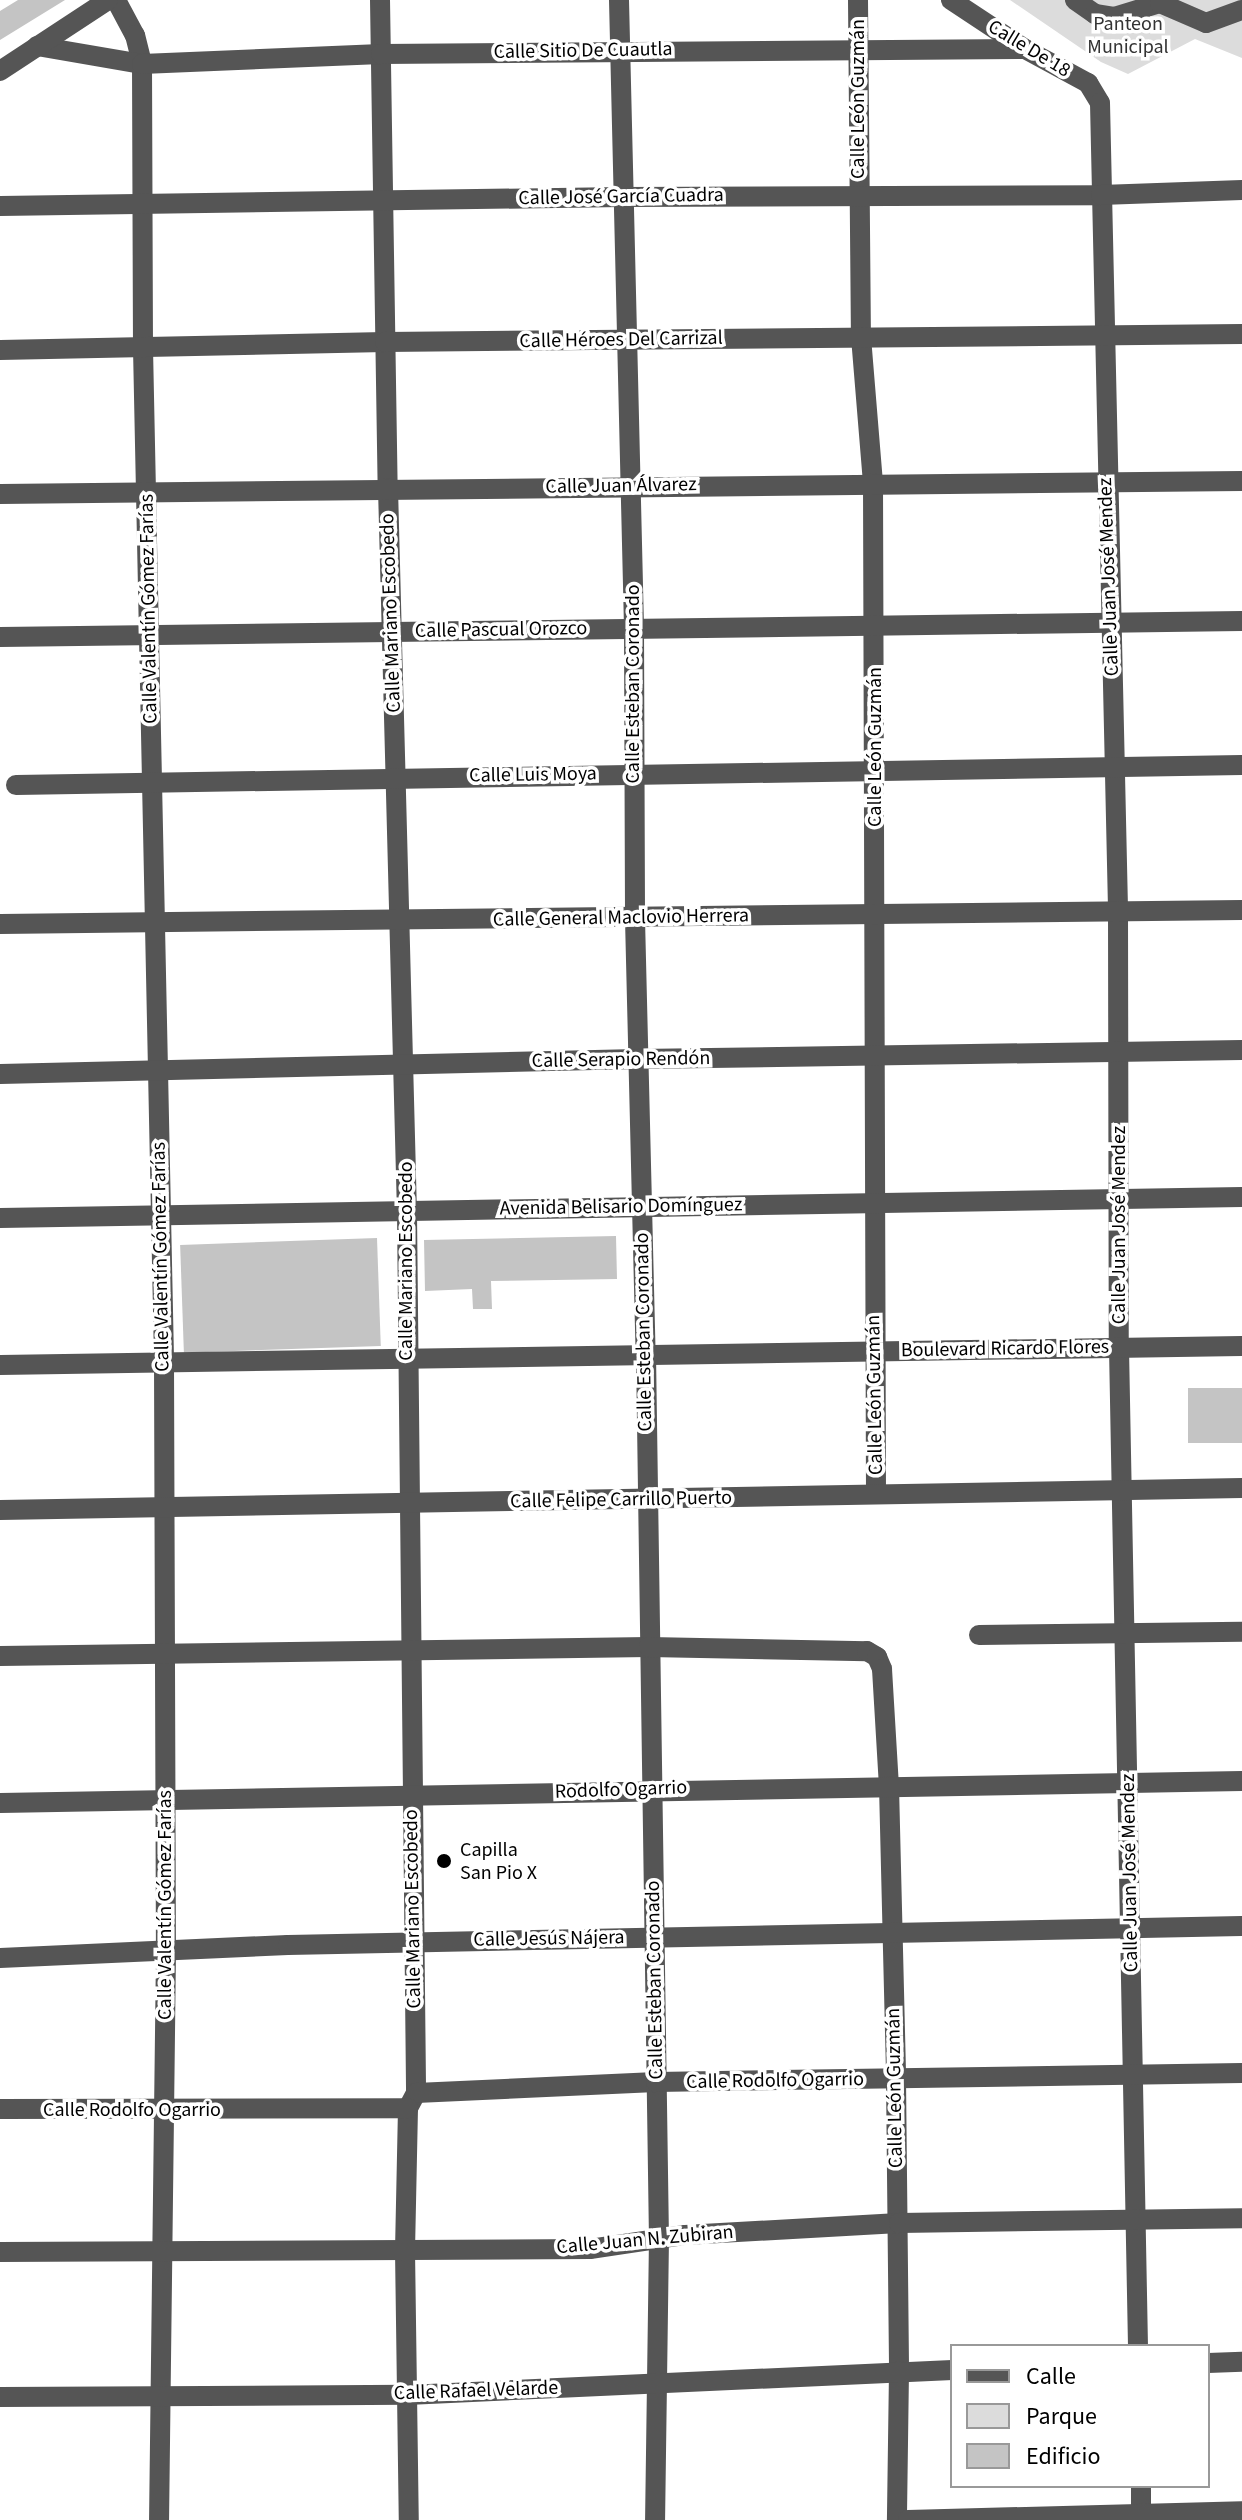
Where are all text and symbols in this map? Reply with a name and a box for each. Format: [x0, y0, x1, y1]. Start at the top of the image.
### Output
park label: Panteon Municipal [1087, 12, 1169, 59]
street label: Calle De 18 [984, 15, 1074, 83]
street label: Calle León Guzmán [846, 19, 870, 179]
street label: Calle Sitio De Cuautla [493, 37, 673, 65]
street label: Calle José García Cuadra [518, 183, 724, 211]
street label: Calle Héroes Del Carrizal [519, 326, 723, 354]
street label: Calle Juan Álvarez [545, 473, 697, 499]
street label: Calle Juan José Mendez [1094, 477, 1124, 677]
street label: Calle Valentín Gómez Farías [135, 494, 163, 724]
street label: Calle Mariano Escobedo [376, 513, 406, 713]
street label: Calle Esteban Coronado [621, 584, 645, 784]
street label: Calle Pascual Orozco [415, 616, 587, 644]
street label: Calle León Guzmán [863, 667, 887, 827]
street label: Calle Luis Moya [469, 762, 597, 788]
street label: Calle General Maclovio Herrera [493, 904, 749, 932]
street label: Calle Serapio Rendón [532, 1046, 710, 1074]
street label: Calle Juan José Mendez [1107, 1126, 1131, 1324]
street label: Calle Valentín Gómez Farías [147, 1142, 175, 1372]
street label: Calle Mariano Escobedo [394, 1161, 418, 1361]
street label: Avenida Belisario Domínguez [499, 1193, 743, 1221]
street label: Calle Esteban Coronado [630, 1232, 658, 1432]
street label: Calle León Guzmán [862, 1315, 888, 1475]
street label: Boulevard Ricardo Flores [901, 1335, 1109, 1363]
street label: Calle Felipe Carrillo Puerto [510, 1486, 732, 1514]
street label: Calle Juan José Mendez [1116, 1773, 1144, 1973]
street label: Rodolfo Ogarrio [554, 1776, 688, 1804]
street label: Calle Valentín Gómez Farías [153, 1790, 177, 2020]
street label: Calle Mariano Escobedo [399, 1809, 427, 2009]
place label: Capilla San Pio X [460, 1838, 537, 1885]
marker: Capilla San Pio X [435, 1852, 453, 1870]
street label: Calle Esteban Coronado [641, 1880, 669, 2080]
street label: Calle Jesús Nájera [473, 1926, 625, 1952]
street label: Calle León Guzmán [882, 2008, 908, 2168]
street label: Calle Rodolfo Ogarrio [686, 2067, 864, 2095]
street label: Calle Rodolfo Ogarrio [43, 2098, 221, 2122]
street label: Calle Juan N. Zubiran [555, 2220, 735, 2260]
legend [950, 2344, 1210, 2488]
text: Calle [1026, 2359, 1076, 2394]
street label: Calle Rafael Velarde [393, 2376, 559, 2406]
text: Parque [1026, 2399, 1097, 2434]
text: Edificio [1026, 2439, 1100, 2474]

